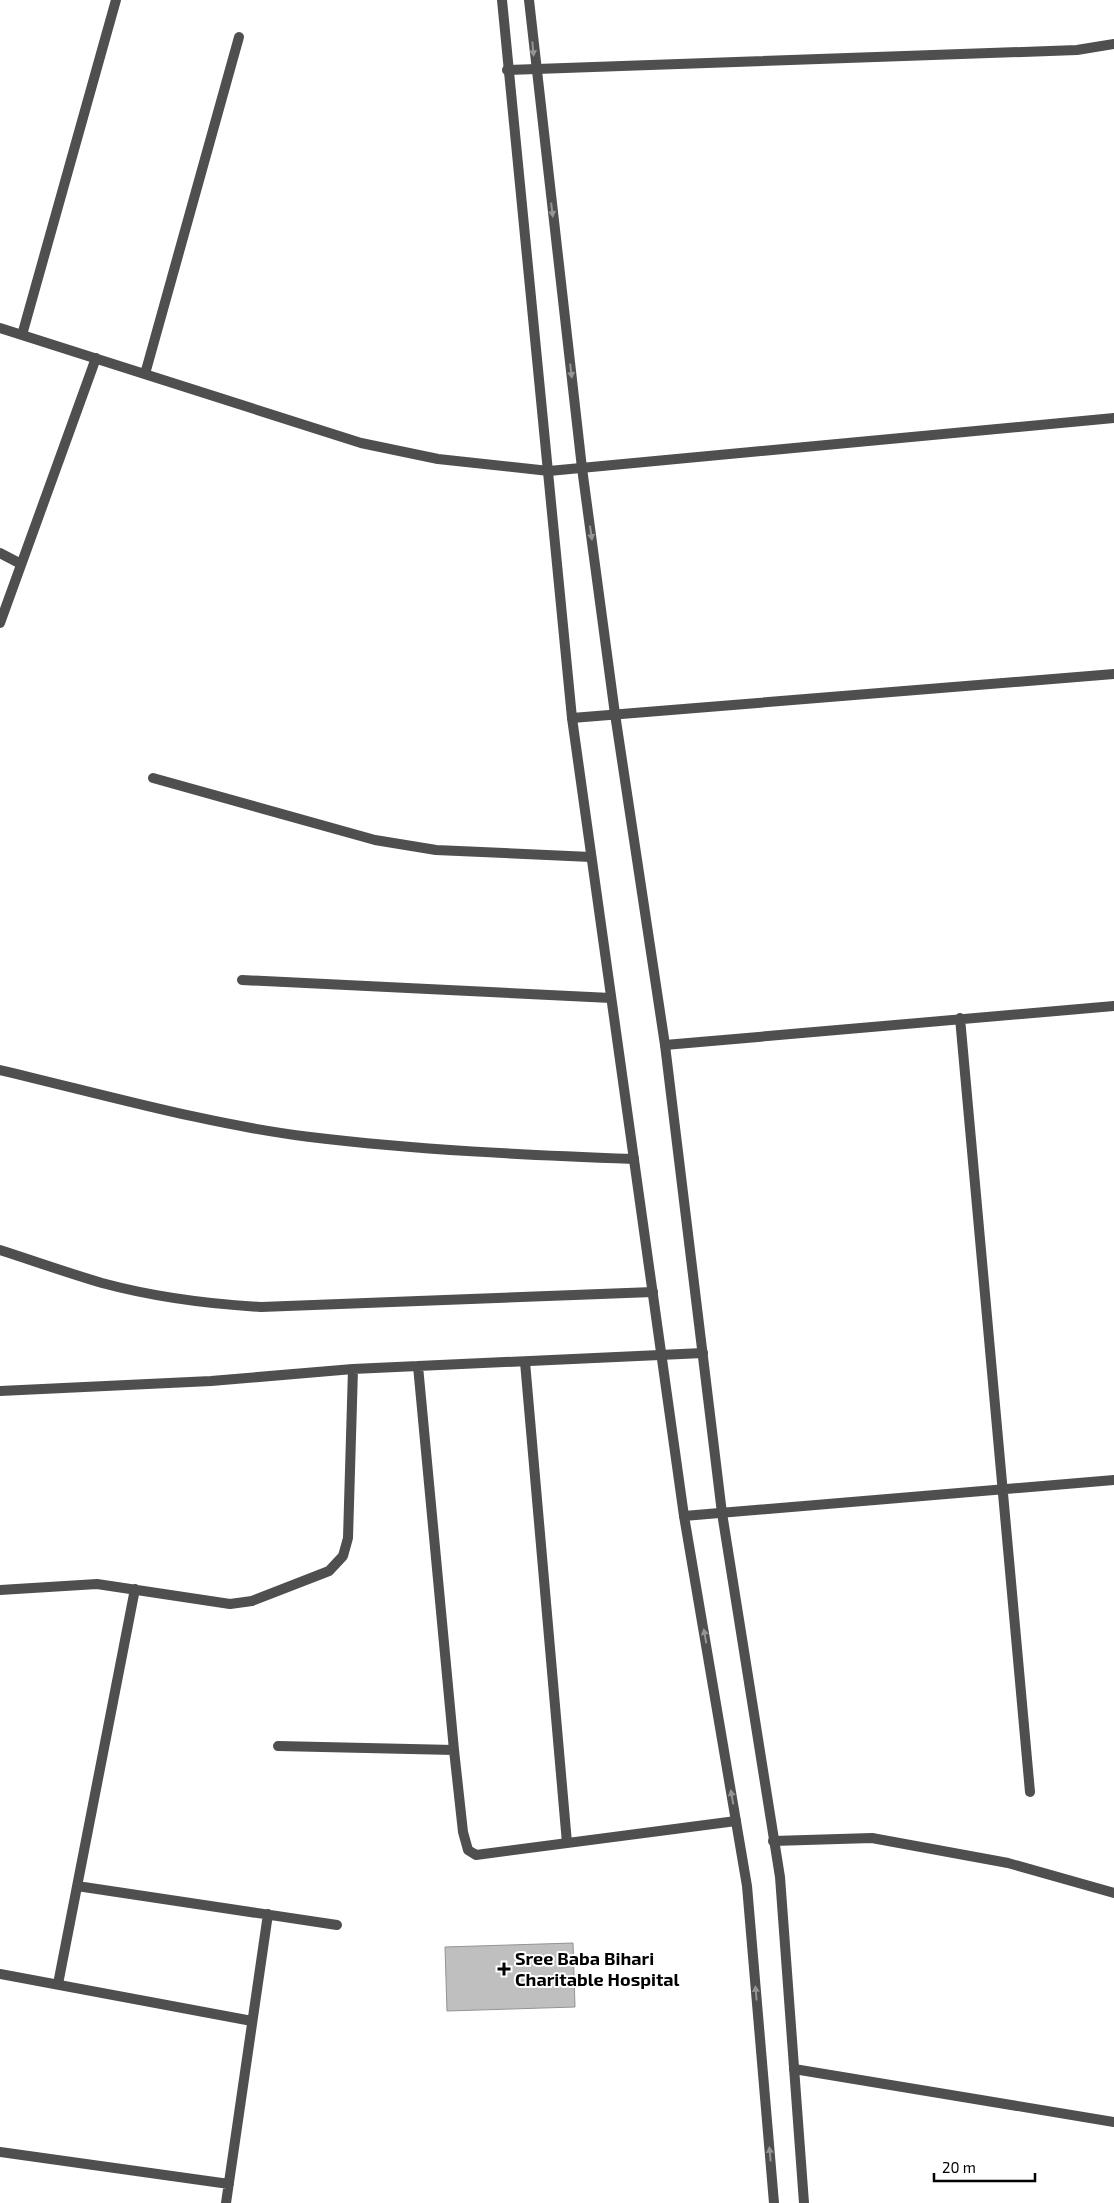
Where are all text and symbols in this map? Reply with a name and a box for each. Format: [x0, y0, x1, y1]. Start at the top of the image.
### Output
one-way arrow [530, 41, 538, 57]
one-way arrow [548, 202, 556, 218]
one-way arrow [567, 364, 575, 380]
one-way arrow [587, 525, 595, 541]
one-way arrow [700, 1628, 708, 1644]
one-way arrow [727, 1788, 735, 1804]
place label: Sree Baba Bihari Charitable Hospital [515, 1947, 680, 1990]
marker: Sree Baba Bihari Charitable Hospital [497, 1962, 511, 1976]
one-way arrow [752, 1984, 760, 2000]
one-way arrow [766, 2146, 774, 2162]
scale bar [934, 2150, 1035, 2182]
text: 20 m [942, 2158, 976, 2176]

